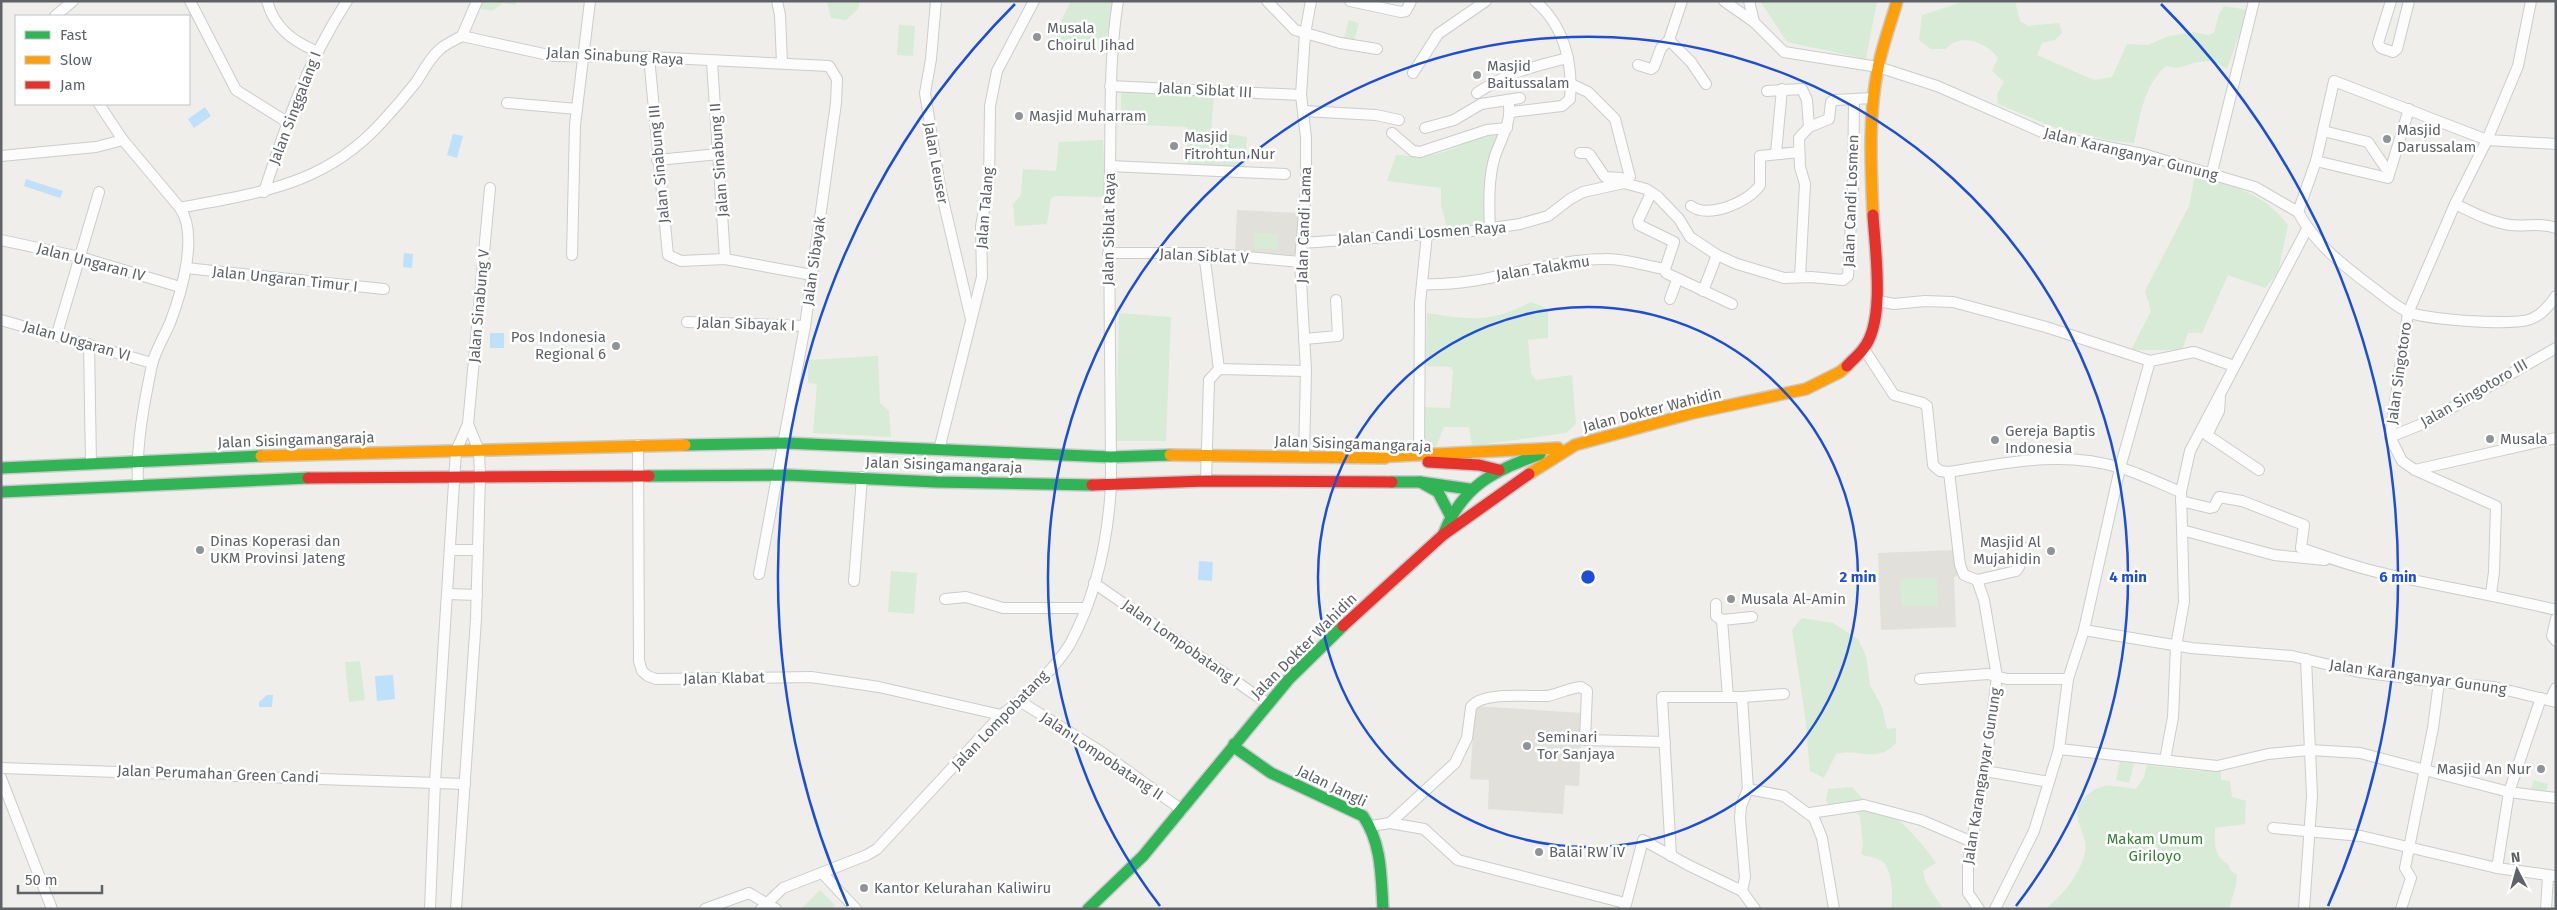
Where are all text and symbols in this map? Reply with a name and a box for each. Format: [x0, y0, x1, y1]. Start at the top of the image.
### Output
legend [15, 15, 190, 105]
place label: Musala Choirul Jihad [1047, 19, 1135, 54]
text: Fast [60, 26, 87, 44]
marker: Musala Choirul Jihad [1031, 31, 1043, 43]
street label: Jalan Sinabung Raya [546, 43, 684, 69]
street label: Jalan Singgalang I [265, 49, 325, 167]
text: Slow [60, 51, 92, 69]
place label: Masjid Baitussalam [1487, 57, 1570, 92]
marker: Masjid Baitussalam [1471, 69, 1483, 81]
text: Jam [60, 76, 86, 94]
street label: Jalan Siblat III [1157, 79, 1253, 101]
street label: Jalan Sinabung II [706, 102, 732, 218]
street label: Jalan Sinabung III [645, 104, 673, 224]
place label: Masjid Muharram [1029, 107, 1146, 125]
marker: Masjid Muharram [1013, 110, 1025, 122]
street label: Jalan Leuser [920, 121, 952, 206]
place label: Masjid Darussalam [2397, 121, 2476, 156]
street label: Jalan Karanganyar Gunung [2042, 124, 2220, 184]
place label: Masjid Fitrohtun Nur [1184, 128, 1275, 163]
marker: Masjid Darussalam [2381, 133, 2393, 145]
street label: Jalan Candi Losmen [1840, 134, 1862, 268]
marker: Masjid Fitrohtun Nur [1168, 140, 1180, 152]
street label: Jalan Talang [972, 166, 998, 250]
street label: Jalan Candi Lama [1293, 166, 1315, 284]
street label: Jalan Siblat Raya [1099, 172, 1119, 286]
street label: Jalan Sibayak [799, 215, 829, 307]
street label: Jalan Candi Losmen Raya [1337, 218, 1507, 248]
street label: Jalan Ungaran IV [35, 239, 148, 285]
street label: Jalan Siblat V [1159, 245, 1250, 267]
street label: Jalan Sinabung V [465, 248, 493, 363]
street label: Jalan Talakmu [1495, 252, 1591, 284]
street label: Jalan Ungaran Timur I [211, 262, 359, 296]
street label: Jalan Sibayak I [697, 313, 795, 335]
street label: Jalan Ungaran VI [21, 317, 133, 365]
street label: Jalan Singotoro [2383, 321, 2415, 425]
place label: Pos Indonesia Regional 6 [511, 328, 606, 363]
marker: Pos Indonesia Regional 6 [610, 340, 622, 352]
street label: Jalan Singotoro III [2417, 355, 2531, 431]
street label: Jalan Dokter Wahidin [1581, 384, 1723, 436]
place label: Gereja Baptis Indonesia [2005, 422, 2095, 457]
street label: Jalan Sisingamangaraja [217, 428, 375, 452]
place label: Musala [2500, 430, 2548, 448]
street label: Jalan Sisingamangaraja [1274, 432, 1432, 456]
marker: Musala [2484, 433, 2496, 445]
marker: Gereja Baptis Indonesia [1989, 434, 2001, 446]
street label: Jalan Sisingamangaraja [865, 453, 1023, 477]
place label: Dinas Koperasi dan UKM Provinsi Jateng [210, 532, 345, 567]
place label: Masjid Al Mujahidin [1973, 533, 2042, 568]
marker: Dinas Koperasi dan UKM Provinsi Jateng [194, 544, 206, 556]
marker: Masjid Al Mujahidin [2045, 545, 2057, 557]
centre of rings [1579, 568, 1597, 586]
text: 2 min [1840, 568, 1876, 586]
text: 4 min [2109, 568, 2147, 586]
text: 6 min [2379, 568, 2417, 586]
street label: Jalan Dokter Wahidin [1247, 589, 1361, 703]
place label: Musala Al-Amin [1741, 590, 1846, 608]
marker: Musala Al-Amin [1725, 593, 1737, 605]
street label: Jalan Lompobatang I [1119, 596, 1243, 690]
street label: Jalan Karanganyar Gunung [2328, 656, 2508, 698]
street label: Jalan Lompobatang [948, 666, 1052, 773]
street label: Jalan Klabat [683, 668, 765, 688]
street label: Jalan Karanganyar Gunung [1959, 686, 2005, 866]
street label: Jalan Lompobatang II [1037, 708, 1167, 804]
place label: Seminari Tor Sanjaya [1537, 728, 1615, 763]
marker: Seminari Tor Sanjaya [1521, 740, 1533, 752]
place label: Masjid An Nur [2437, 760, 2531, 778]
street label: Jalan Perumahan Green Candi [117, 761, 319, 787]
street label: Jalan Jangli [1294, 761, 1370, 811]
marker: Masjid An Nur [2535, 763, 2547, 775]
park label: Makam Umum Giriloyo [2107, 830, 2203, 865]
place label: Balai RW IV [1549, 843, 1626, 861]
north arrow [2492, 845, 2542, 895]
marker: Balai RW IV [1533, 846, 1545, 858]
text: N [2510, 849, 2521, 867]
scale bar [18, 862, 101, 894]
text: 50 m [25, 871, 58, 889]
place label: Kantor Kelurahan Kaliwiru [874, 879, 1051, 897]
marker: Kantor Kelurahan Kaliwiru [858, 882, 870, 894]

